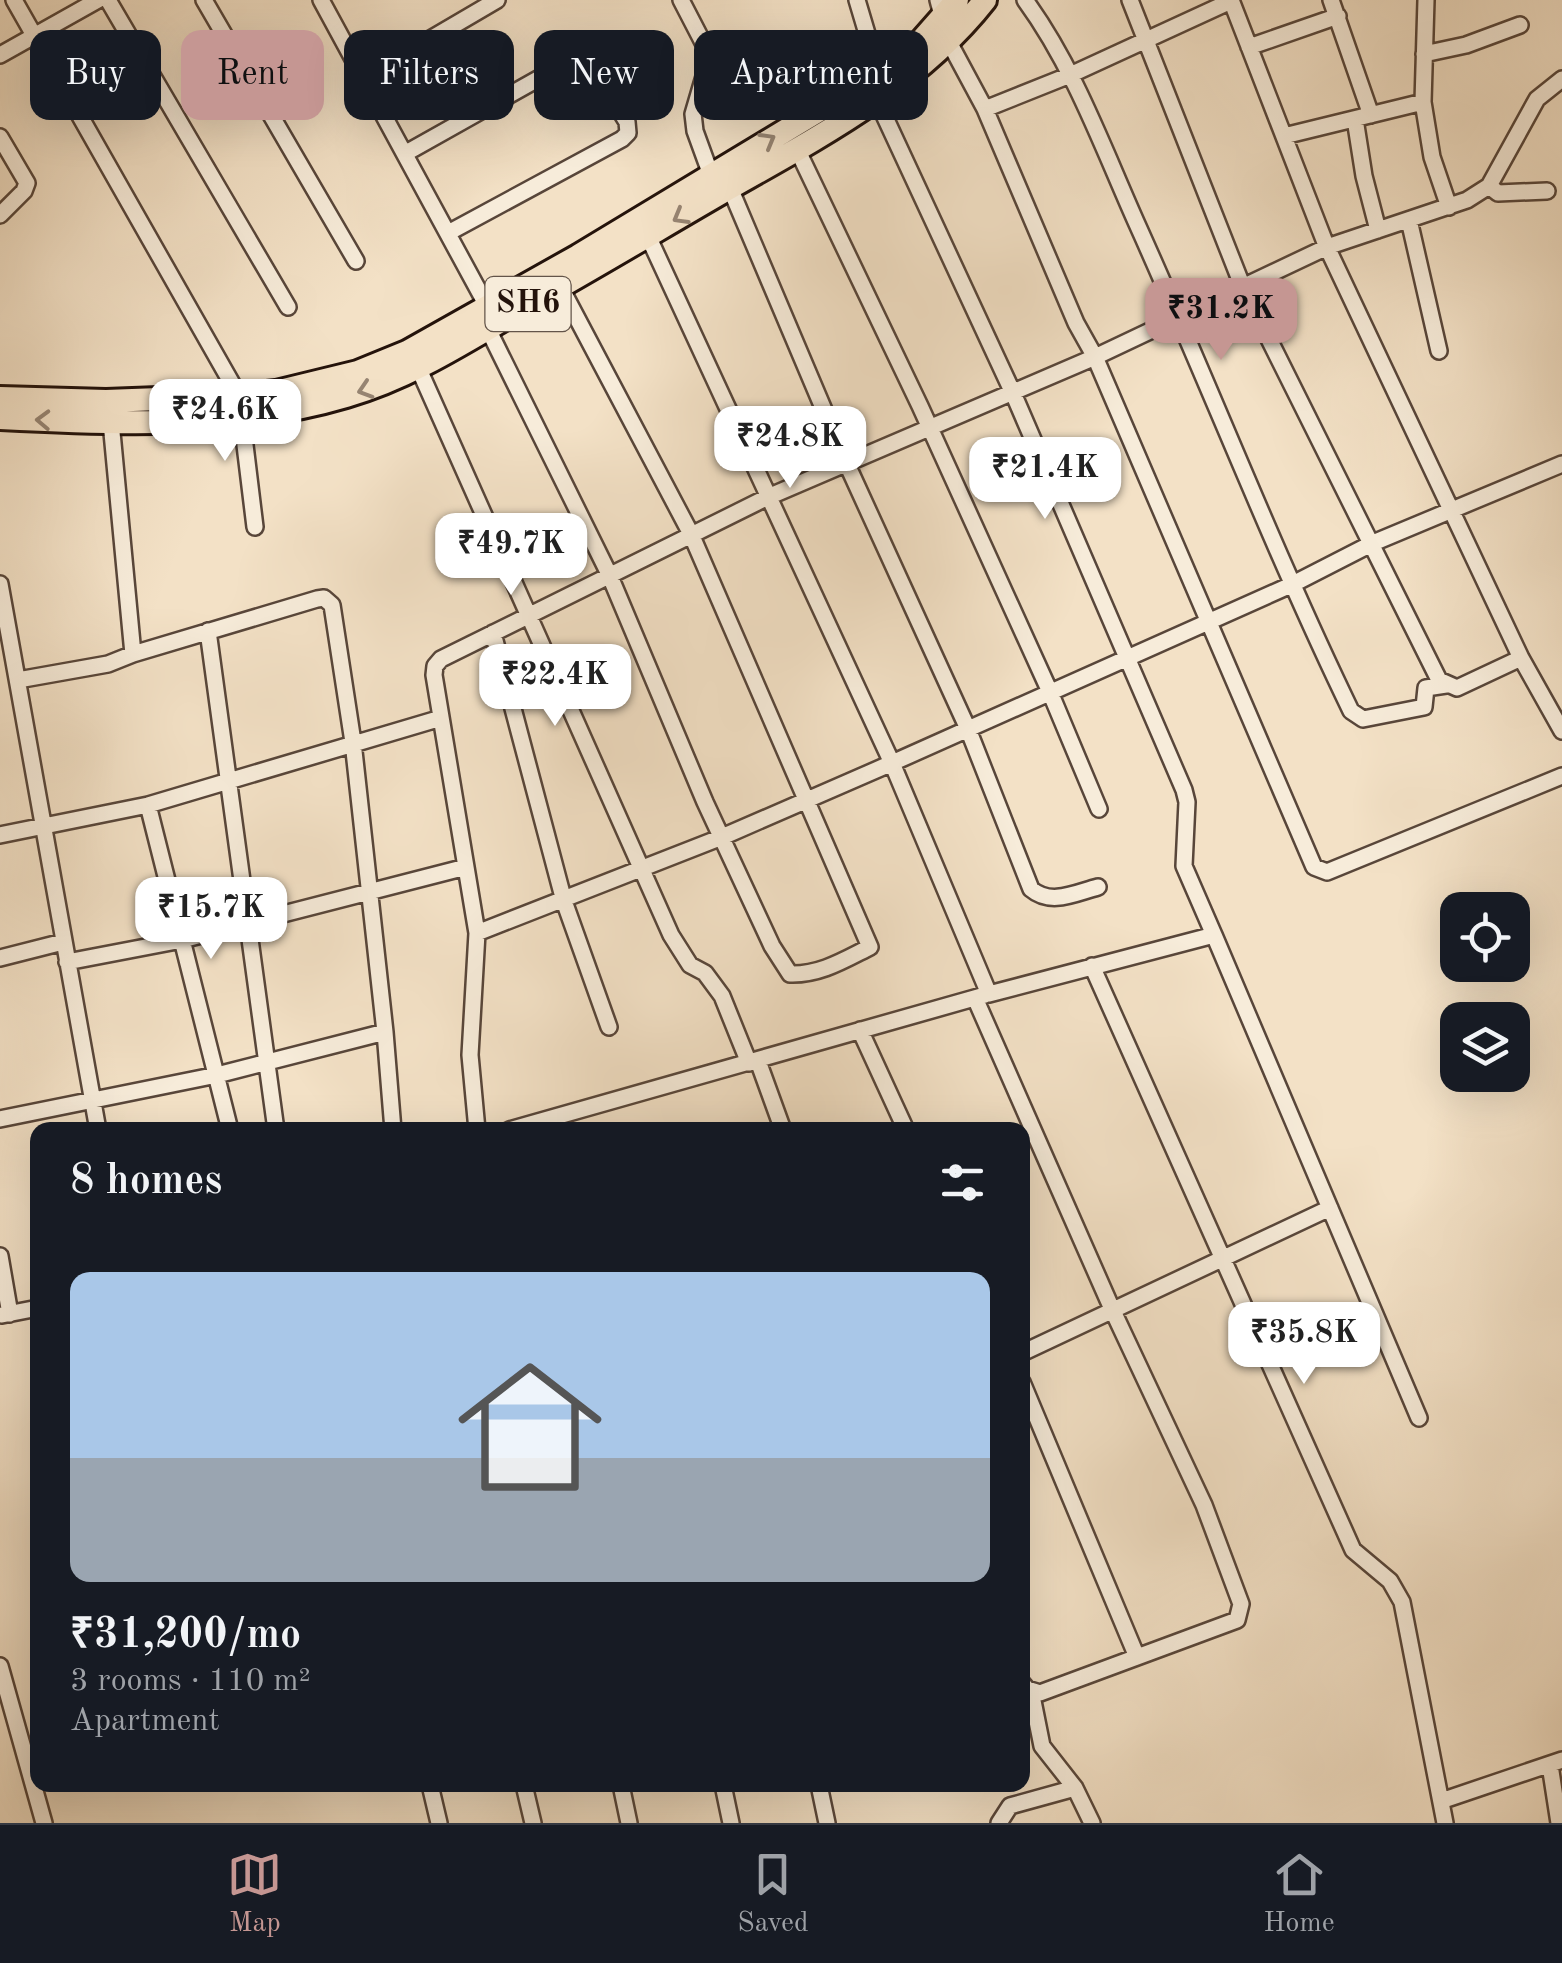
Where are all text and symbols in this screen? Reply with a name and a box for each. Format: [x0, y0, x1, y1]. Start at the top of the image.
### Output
chip: Buy [30, 30, 161, 120]
chip: Rent [181, 30, 324, 120]
chip: Filters [344, 30, 514, 120]
chip: New [534, 30, 674, 120]
chip: Apartment [694, 30, 928, 120]
one-way arrow [757, 133, 775, 152]
one-way arrow [673, 205, 691, 224]
road number: SH6 [486, 277, 570, 331]
pin: ₹31.2K [1140, 278, 1302, 363]
text: ₹31.2K [1167, 294, 1275, 326]
pin: ₹24.6K [144, 379, 306, 464]
one-way arrow [357, 379, 374, 399]
text: ₹24.6K [171, 395, 279, 427]
pin: ₹24.8K [709, 406, 871, 491]
one-way arrow [34, 410, 50, 431]
text: ₹24.8K [736, 422, 844, 454]
pin: ₹21.4K [964, 437, 1126, 522]
text: ₹21.4K [991, 453, 1099, 485]
pin: ₹49.7K [430, 513, 592, 598]
text: ₹49.7K [457, 529, 565, 561]
pin: ₹22.4K [474, 644, 636, 729]
text: ₹22.4K [501, 660, 609, 692]
pin: ₹15.7K [130, 877, 292, 962]
map controls [1440, 892, 1530, 1092]
button: locate [1440, 892, 1530, 982]
text: ₹15.7K [157, 893, 265, 925]
button: layers [1440, 1002, 1530, 1092]
icon: filters [935, 1155, 990, 1210]
text: 8 homes [70, 1161, 222, 1203]
pin: ₹35.8K [1223, 1302, 1385, 1387]
text: ₹35.8K [1250, 1318, 1358, 1350]
icon: home [440, 1337, 620, 1517]
text: ₹31,200/mo [70, 1615, 301, 1657]
text: 3 rooms · 110 m² [70, 1666, 311, 1698]
text: Apartment [70, 1706, 220, 1738]
tab: Map [227, 1847, 282, 1942]
tab: Saved [737, 1847, 809, 1942]
tab: Home [1263, 1847, 1335, 1942]

